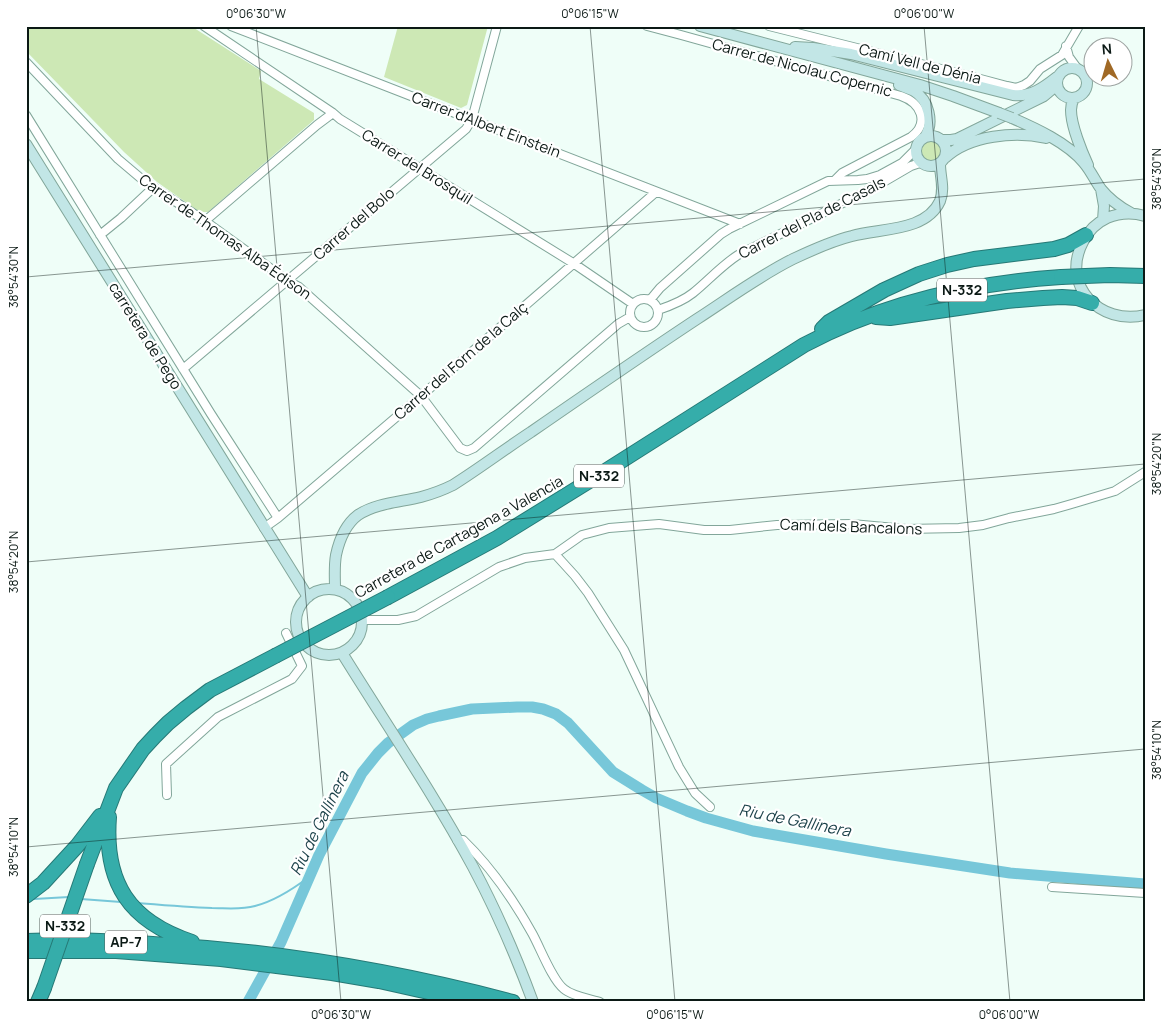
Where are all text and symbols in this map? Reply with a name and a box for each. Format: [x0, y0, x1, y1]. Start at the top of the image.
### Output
text: 0°06'30"W [226, 5, 287, 22]
text: 0°06'15"W [561, 5, 620, 22]
text: 0°06'00"W [894, 5, 955, 22]
street label: Carrer de Nicolau Copernic [710, 33, 894, 102]
street label: Camí Vell de Dénia [857, 38, 983, 89]
north arrow [1084, 38, 1134, 88]
text: N [1101, 39, 1113, 58]
street label: Carrer d'Albert Einstein [409, 86, 564, 163]
street label: Carrer del Brosquil [358, 124, 477, 209]
text: 38°54'30"N [1148, 148, 1165, 210]
street label: Carrer de Thomas Alba Édison [135, 169, 316, 304]
street label: Carrer del Pla de Casals [735, 171, 889, 264]
street label: Carrer del Bolo [308, 182, 399, 265]
text: 38°54'30"N [5, 246, 22, 308]
street label: carretera de Pego [104, 278, 187, 394]
road number: N-332 [937, 278, 987, 302]
street label: Carrer del Forn de la Calç [389, 297, 532, 425]
text: 38°54'20"N [1148, 433, 1165, 495]
road number: N-332 [574, 464, 624, 488]
street label: Carretera de Cartagena a Valencia [351, 470, 567, 603]
street label: Camí dels Bancalons [779, 514, 923, 539]
text: 38°54'20"N [5, 531, 22, 593]
text: 38°54'10"N [1148, 720, 1165, 780]
water label: Riu de Gallinera [284, 766, 354, 879]
water label: Riu de Gallinera [737, 798, 854, 842]
text: 38°54'10"N [5, 817, 22, 877]
road number: N-332 [40, 914, 90, 938]
road number: AP-7 [105, 930, 147, 954]
text: 0°06'30"W [311, 1006, 372, 1023]
text: 0°06'15"W [646, 1006, 705, 1023]
text: 0°06'00"W [979, 1006, 1040, 1023]

